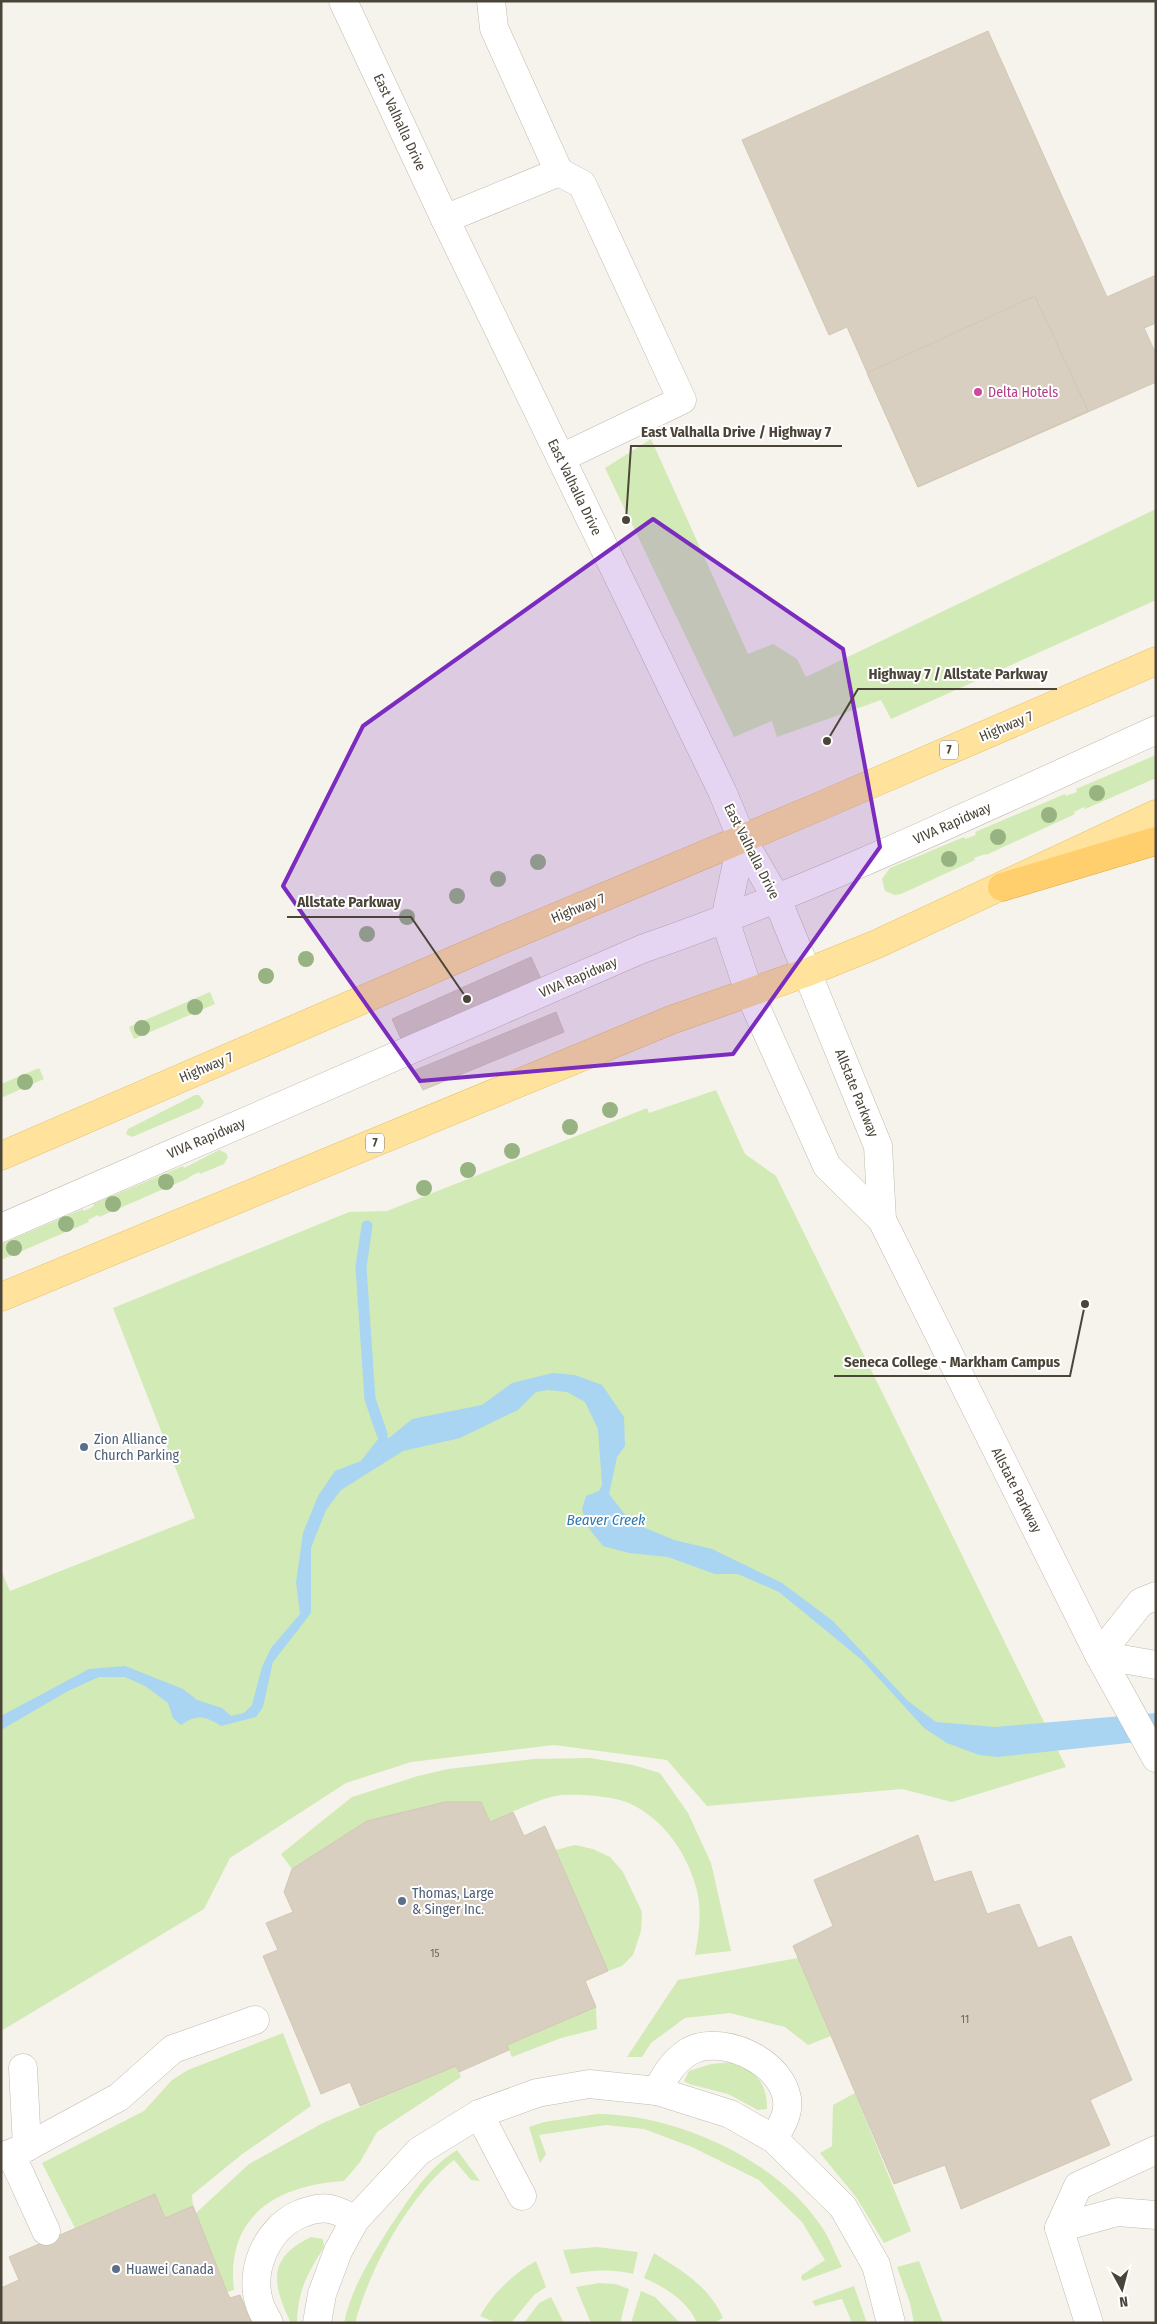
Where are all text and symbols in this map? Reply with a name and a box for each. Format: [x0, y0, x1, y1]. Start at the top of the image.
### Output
street label: East Valhalla Drive [370, 71, 430, 174]
place label: Delta Hotels [988, 384, 1058, 401]
marker: Delta Hotels [972, 386, 984, 398]
callout: East Valhalla Drive / Highway 7 [631, 416, 842, 446]
text: East Valhalla Drive / Highway 7 [641, 423, 832, 441]
street label: East Valhalla Drive [544, 436, 605, 538]
callout: Highway 7 / Allstate Parkway [858, 659, 1057, 689]
text: Highway 7 / Allstate Parkway [868, 665, 1048, 683]
street label: Highway 7 [977, 707, 1036, 745]
road number: 7 [940, 740, 958, 760]
street label: VIVA Rapidway [911, 798, 994, 848]
street label: East Valhalla Drive [720, 800, 783, 902]
callout: Allstate Parkway [287, 887, 411, 917]
street label: Highway 7 [549, 890, 608, 927]
text: Allstate Parkway [296, 893, 402, 911]
street label: VIVA Rapidway [537, 953, 620, 1002]
street label: Allstate Parkway [831, 1047, 882, 1140]
street label: Highway 7 [177, 1048, 236, 1086]
street label: VIVA Rapidway [165, 1114, 248, 1163]
road number: 7 [366, 1134, 384, 1152]
callout: Seneca College - Markham Campus [834, 1346, 1070, 1376]
text: Seneca College - Markham Campus [844, 1353, 1060, 1371]
place label: Zion Alliance Church Parking [94, 1431, 180, 1464]
marker: Zion Alliance Church Parking [78, 1441, 90, 1453]
street label: Allstate Parkway [988, 1445, 1046, 1536]
water label: Beaver Creek [566, 1511, 646, 1529]
place label: Thomas, Large & Singer Inc. [412, 1885, 494, 1918]
marker: Thomas, Large & Singer Inc. [396, 1895, 408, 1907]
house number: 15 [430, 1947, 440, 1960]
house number: 11 [961, 2013, 969, 2026]
place label: Huawei Canada [126, 2261, 214, 2278]
marker: Huawei Canada [110, 2263, 122, 2275]
north arrow [1097, 2264, 1147, 2314]
text: N [1118, 2292, 1129, 2310]

